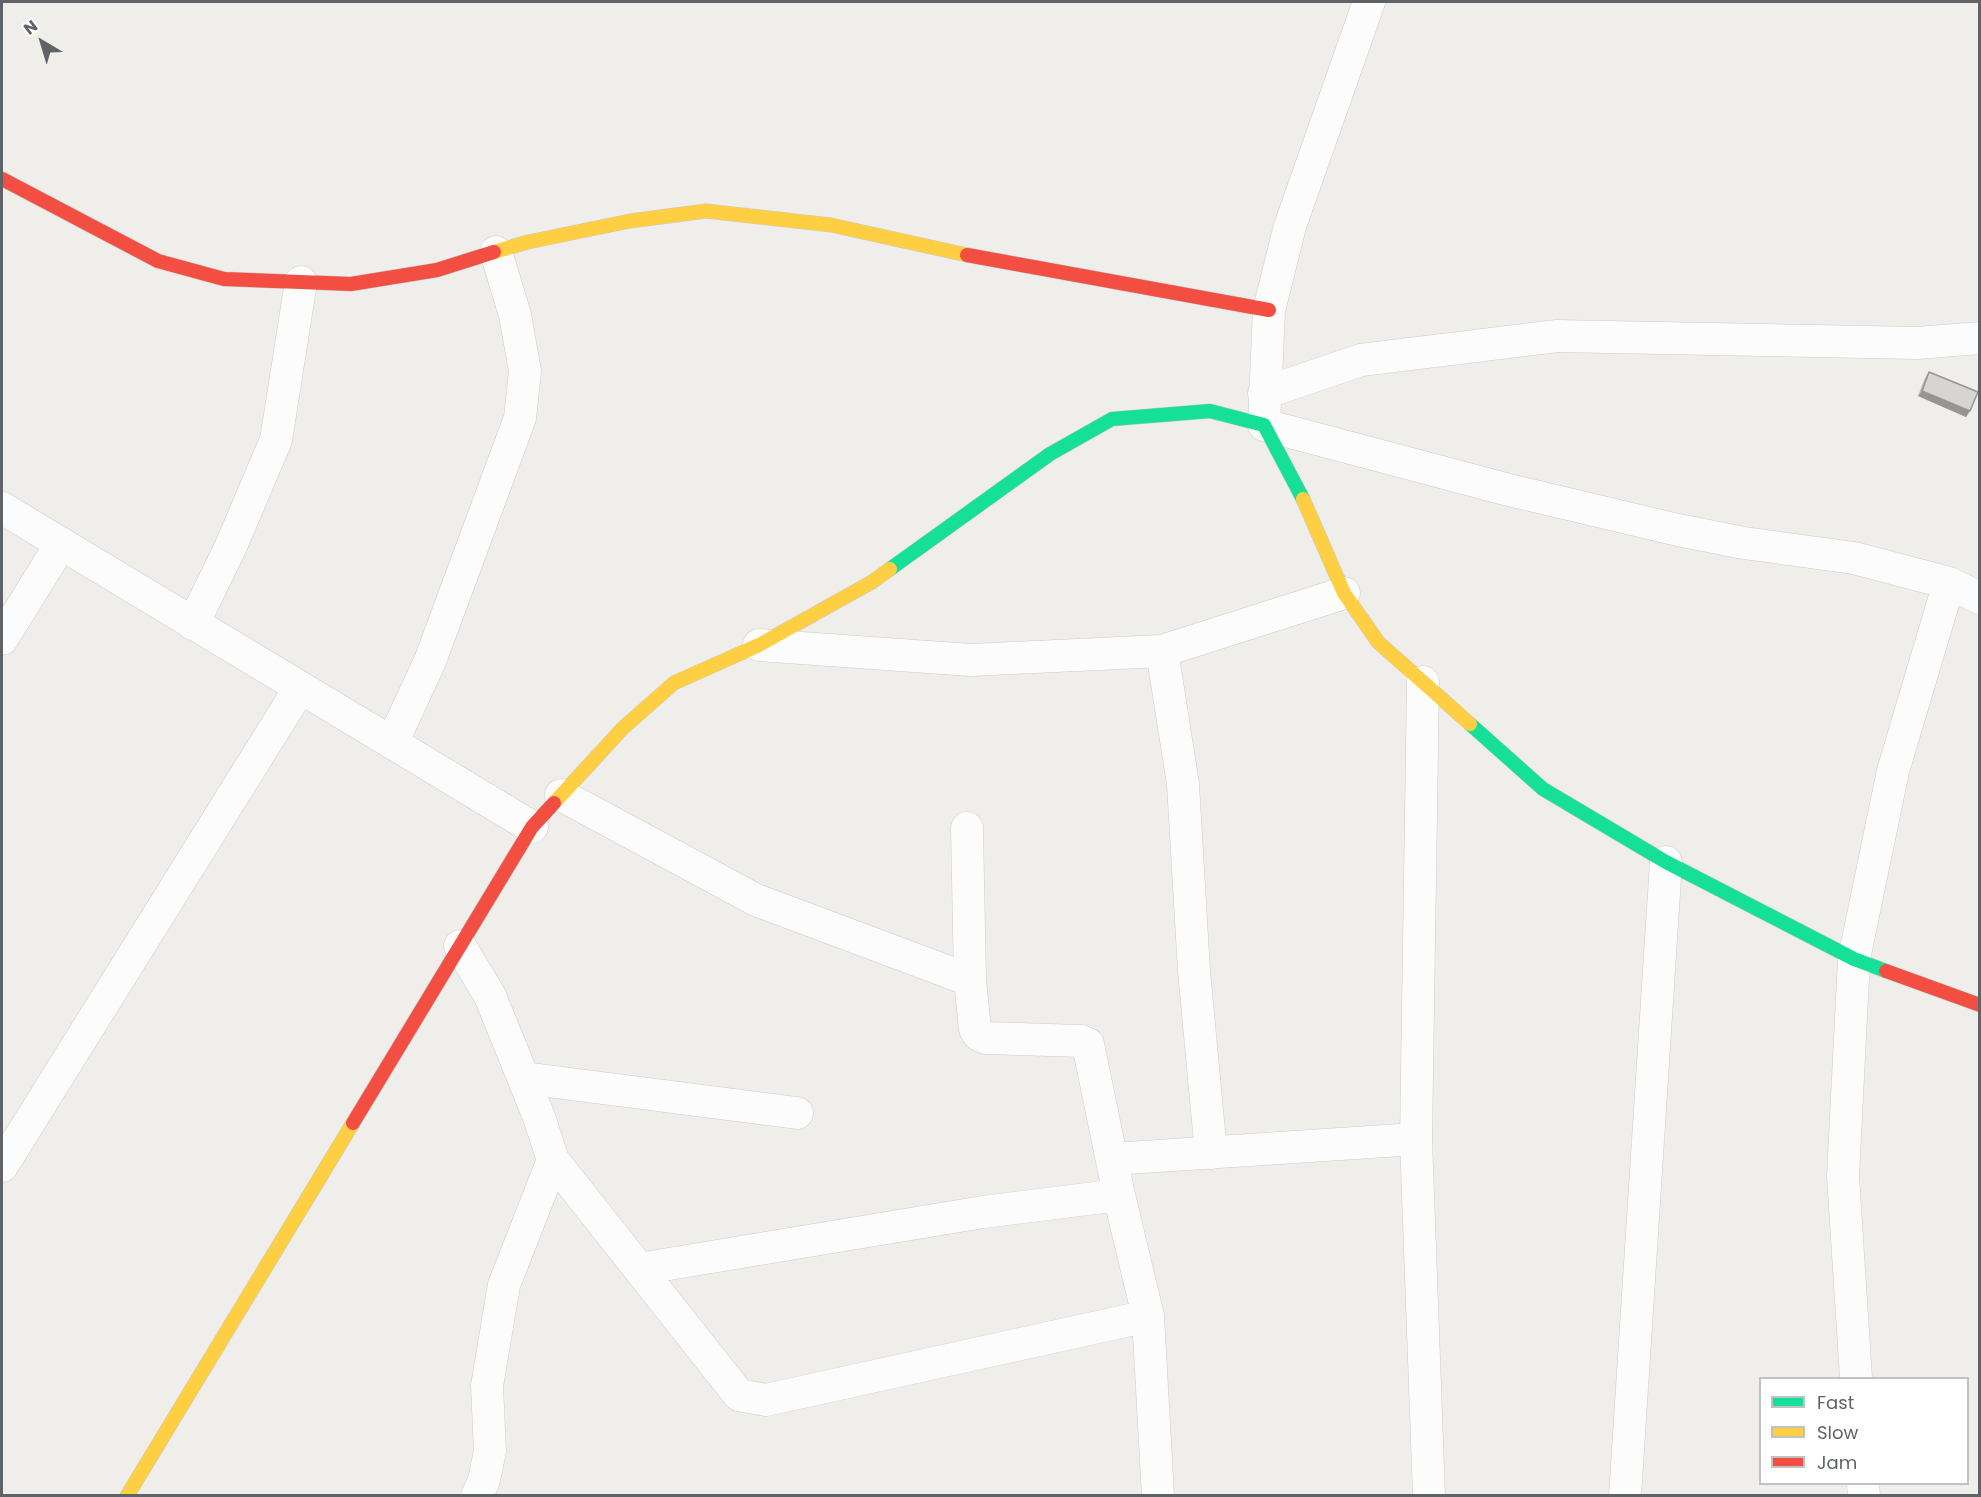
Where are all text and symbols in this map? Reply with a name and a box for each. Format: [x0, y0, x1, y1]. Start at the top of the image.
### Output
north arrow [12, 12, 72, 72]
text: N [19, 15, 42, 40]
legend [1759, 1377, 1969, 1485]
text: Fast [1817, 1390, 1854, 1415]
text: Slow [1817, 1420, 1858, 1445]
text: Jam [1817, 1450, 1857, 1475]

